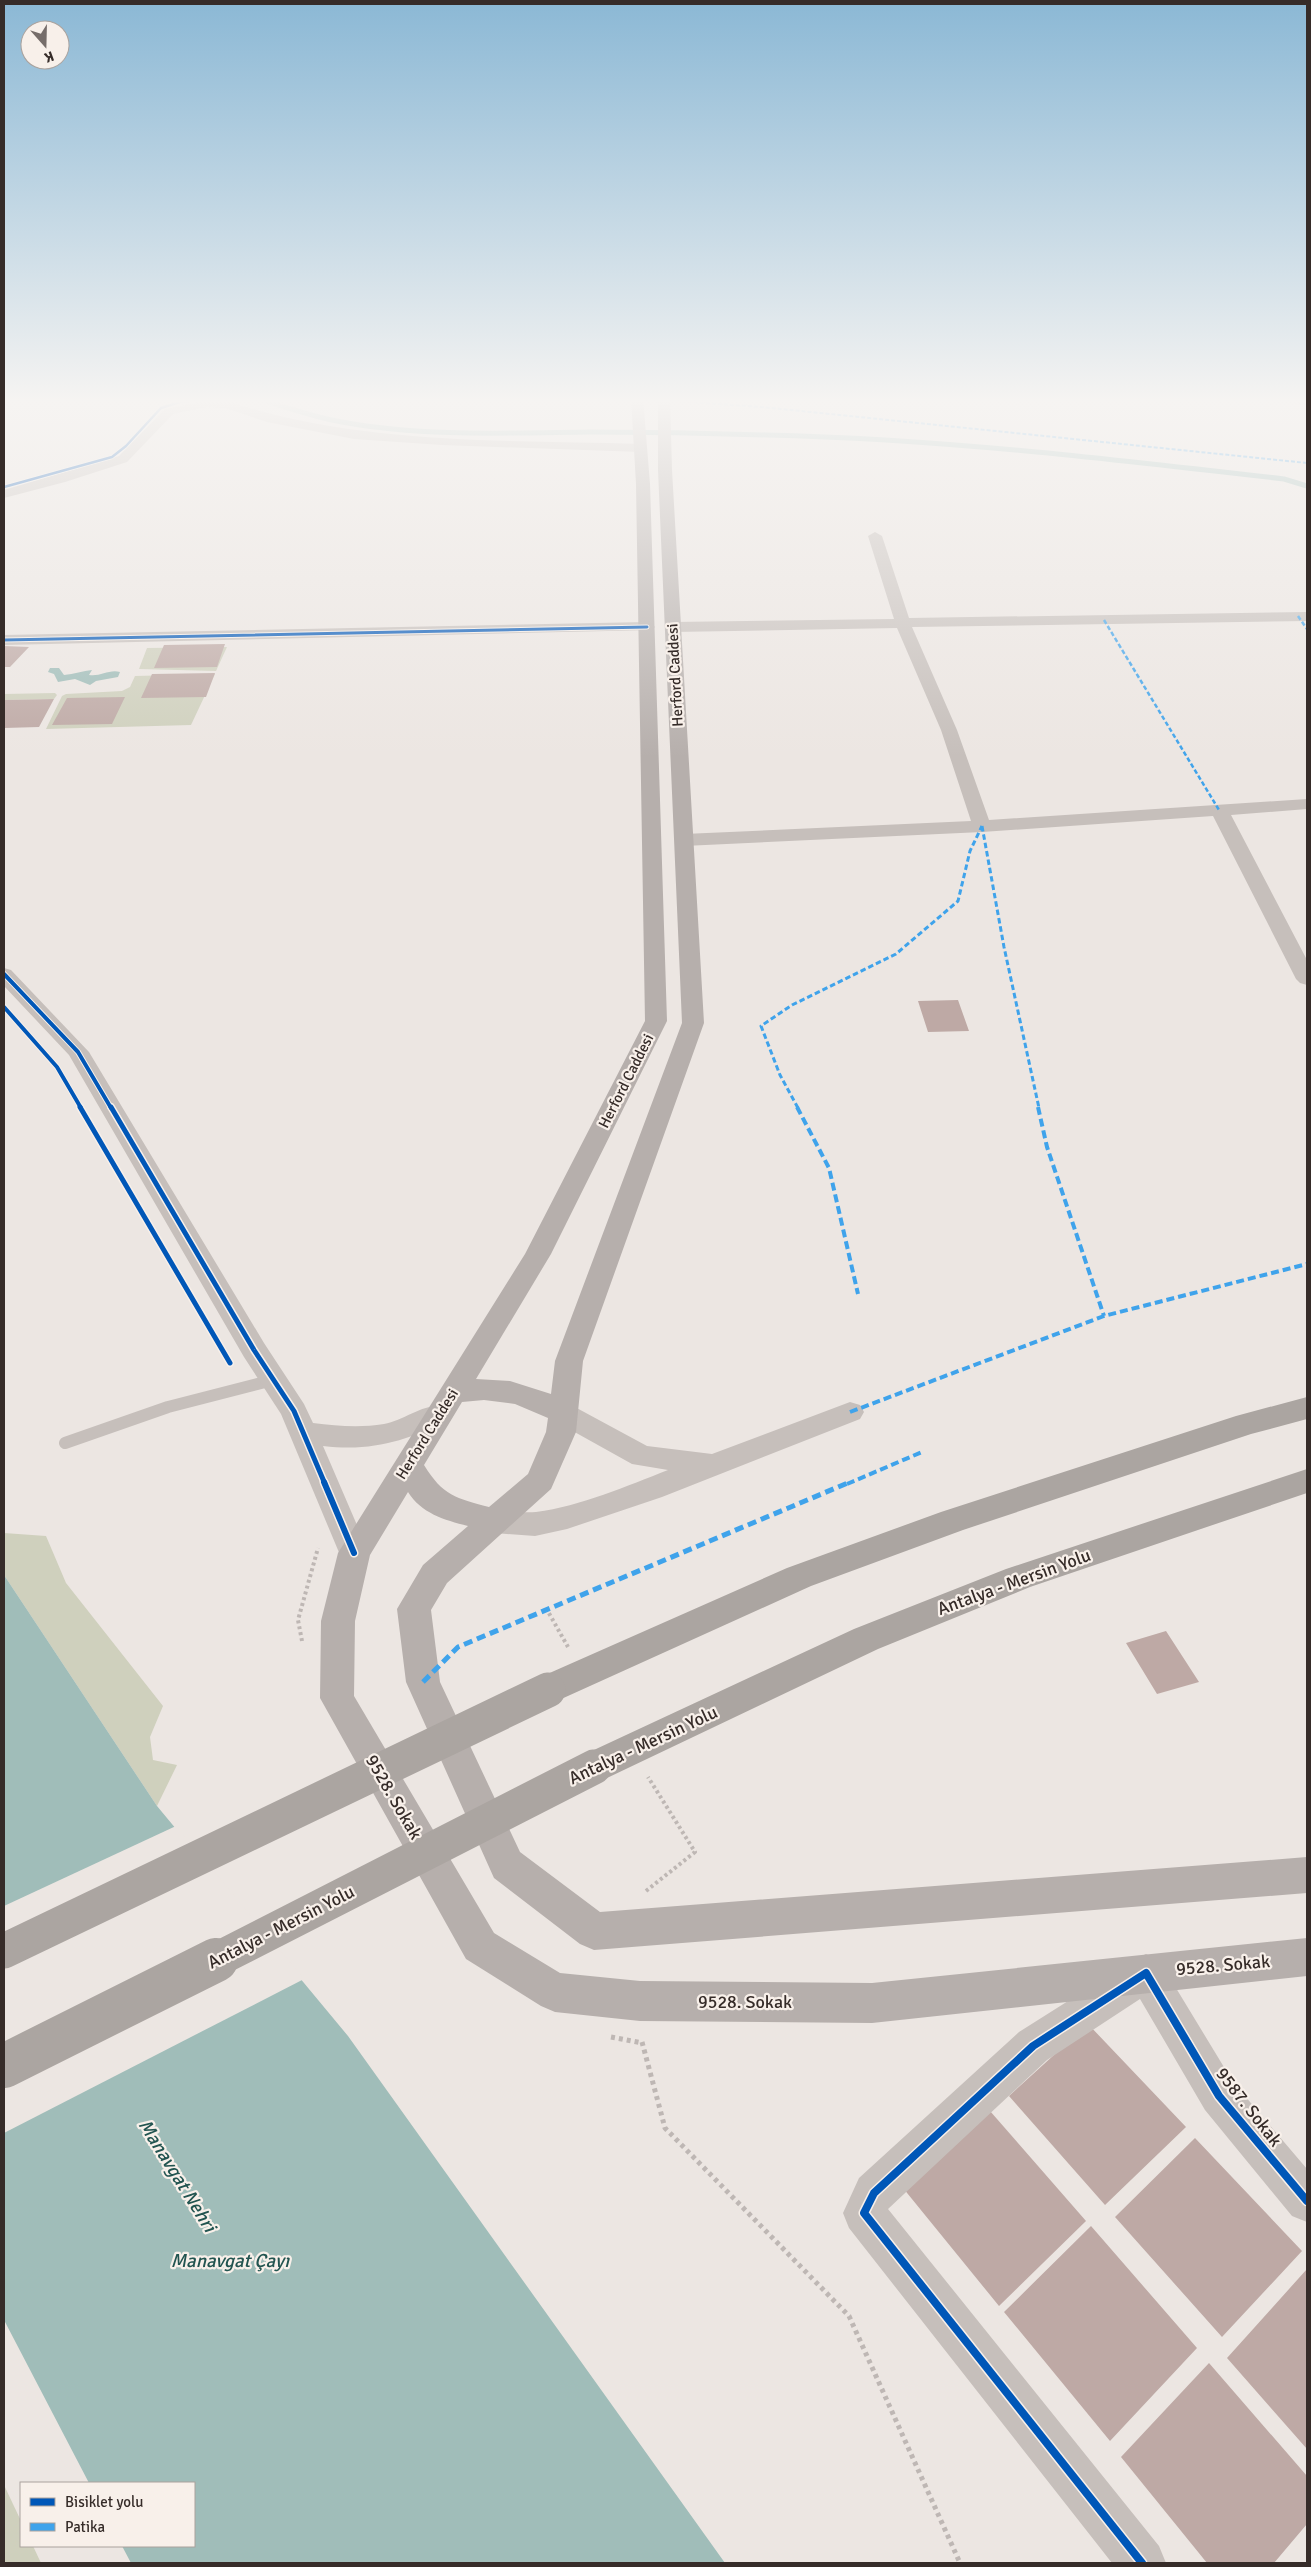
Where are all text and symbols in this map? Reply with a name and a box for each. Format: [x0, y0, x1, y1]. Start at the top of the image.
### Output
north arrow [20, 20, 70, 70]
text: K [42, 47, 56, 66]
street label: Herford Caddesi [663, 623, 687, 727]
street label: Herford Caddesi [594, 1031, 658, 1131]
street label: Herford Caddesi [392, 1385, 462, 1483]
street label: Antalya - Mersin Yolu [934, 1544, 1094, 1620]
street label: Antalya - Mersin Yolu [565, 1701, 721, 1789]
street label: 9528. Sokak [361, 1751, 427, 1843]
street label: Antalya - Mersin Yolu [204, 1880, 358, 1974]
street label: 9528. Sokak [1175, 1950, 1271, 1980]
street label: 9528. Sokak [698, 1991, 792, 2013]
street label: 9587. Sokak [1211, 2063, 1287, 2151]
water label: Manavgat Nehri [133, 2115, 222, 2238]
water label: Manavgat Çayı [171, 2249, 290, 2273]
legend [20, 2482, 195, 2547]
text: Bisiklet yolu [65, 2493, 143, 2511]
text: Patika [65, 2518, 105, 2536]

